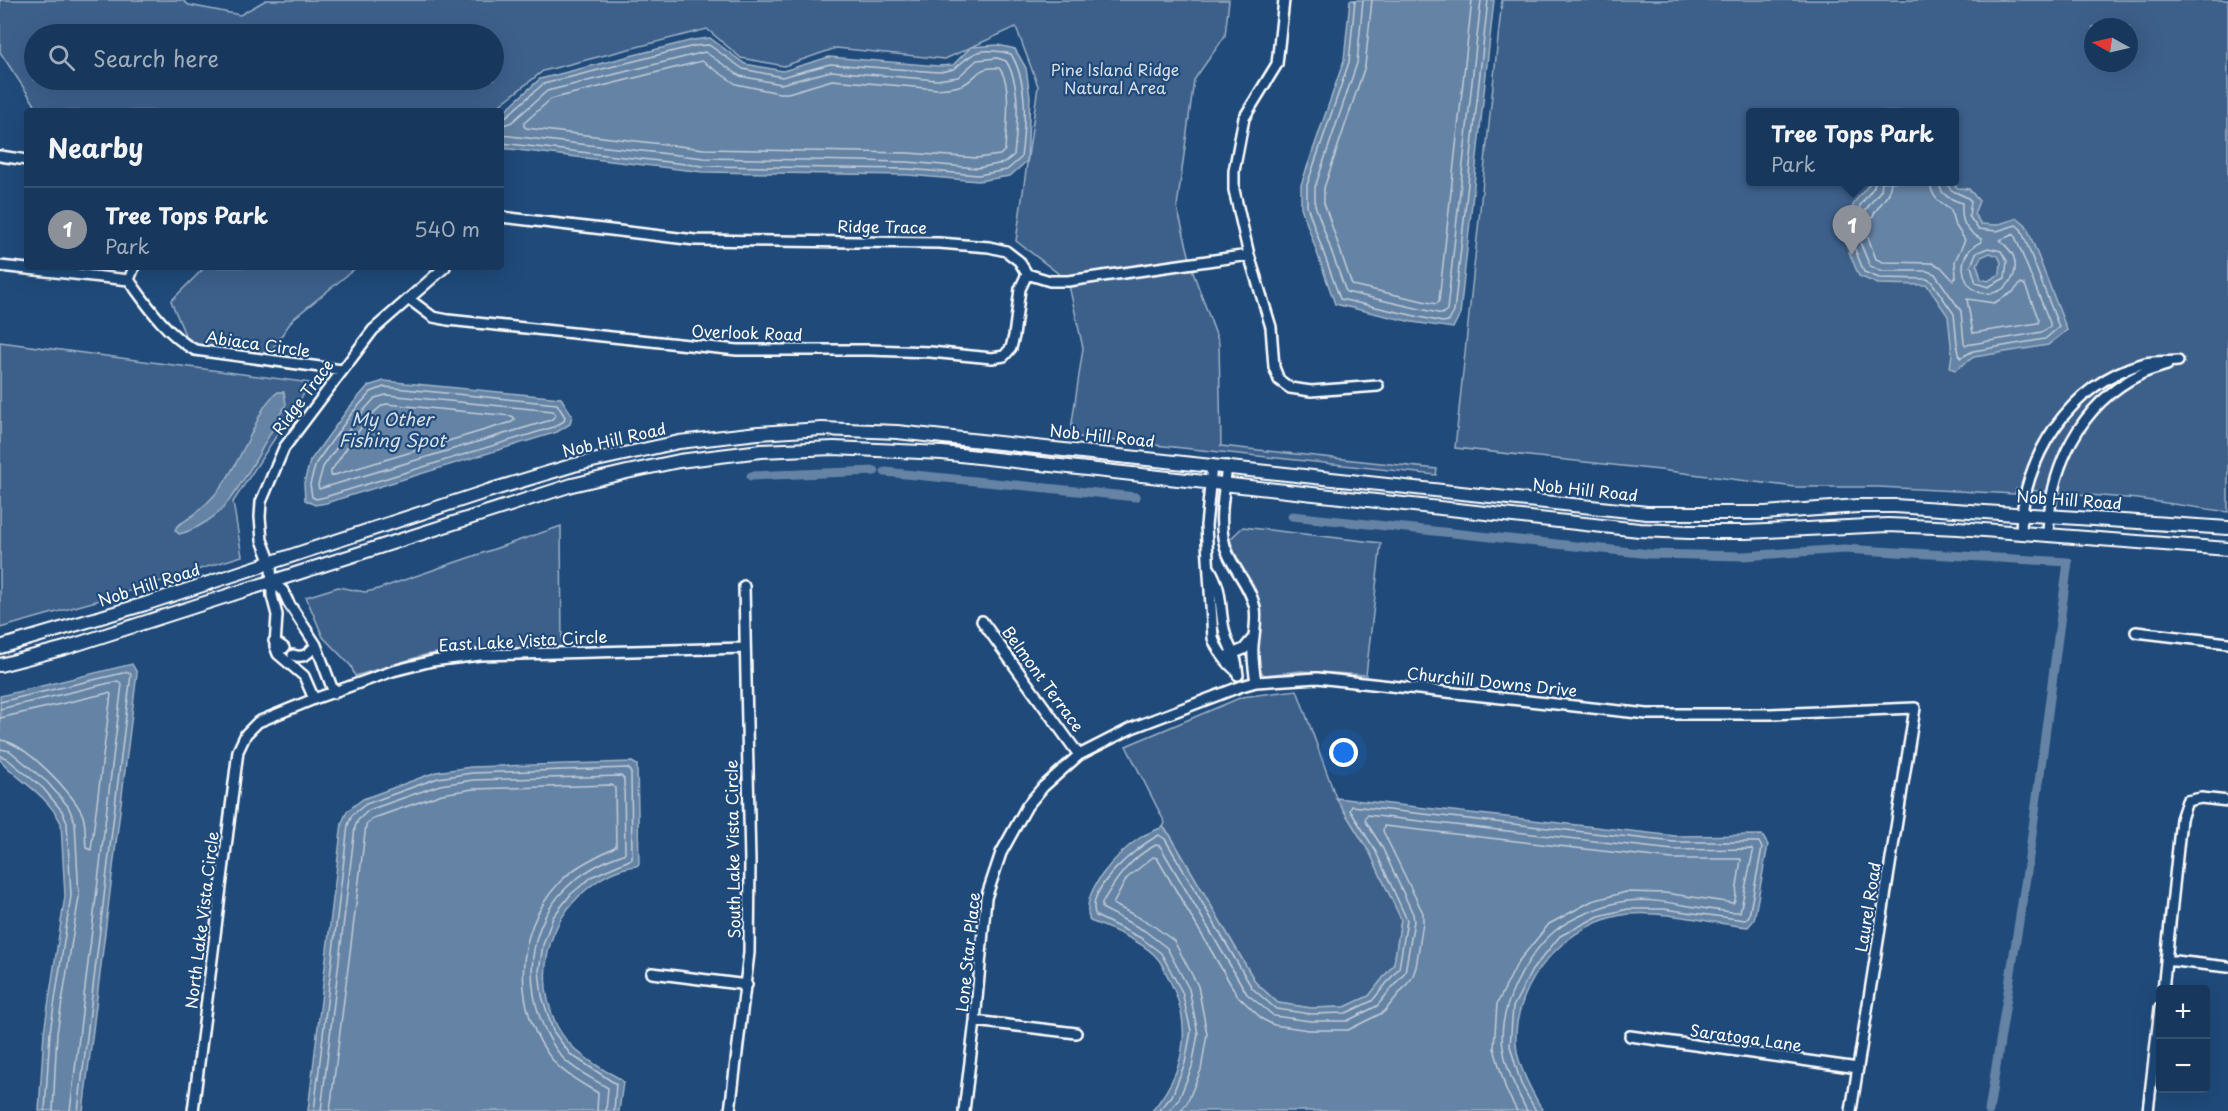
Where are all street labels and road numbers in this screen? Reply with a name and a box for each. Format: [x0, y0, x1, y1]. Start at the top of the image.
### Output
street label: Ridge Trace [837, 213, 927, 239]
street label: Overlook Road [691, 318, 803, 346]
street label: Abiaca Circle [204, 324, 312, 362]
street label: Ridge Trace [266, 353, 339, 439]
street label: Nob Hill Road [559, 415, 668, 463]
street label: Nob Hill Road [1048, 418, 1156, 452]
street label: Nob Hill Road [1531, 472, 1639, 506]
street label: Nob Hill Road [2015, 483, 2123, 515]
street label: Nob Hill Road [95, 556, 203, 612]
street label: Belmont Terrace [997, 620, 1090, 736]
street label: East Lake Vista Circle [438, 624, 608, 656]
street label: Churchill Downs Drive [1406, 660, 1578, 702]
street label: South Lake Vista Circle [718, 759, 746, 939]
street label: North Lake Vista Circle [178, 830, 224, 1010]
street label: Laurel Road [1848, 860, 1886, 954]
street label: Lone Star Place [949, 890, 985, 1013]
street label: Saratoga Lane [1689, 1017, 1804, 1057]

